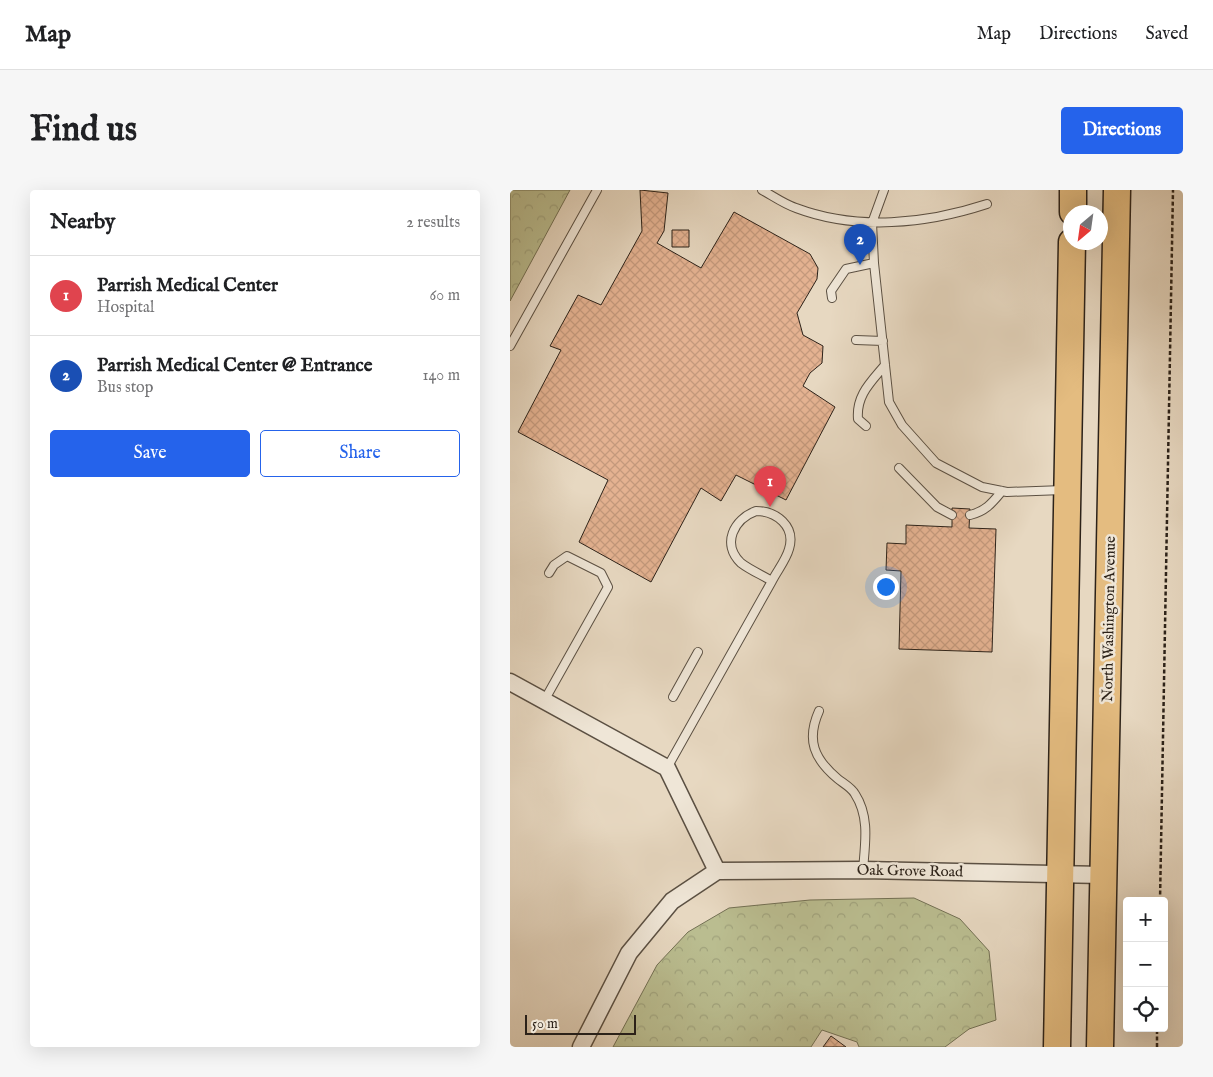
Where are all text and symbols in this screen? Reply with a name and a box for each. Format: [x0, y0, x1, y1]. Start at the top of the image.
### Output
text: Map [25, 19, 71, 50]
text: Map [977, 23, 1011, 46]
text: Directions [1039, 23, 1117, 46]
text: Saved [1145, 23, 1188, 46]
button: Directions [1061, 107, 1183, 154]
text: Find us [30, 108, 137, 153]
north arrow [1063, 205, 1108, 250]
text: Nearby [50, 209, 115, 236]
text: 2 results [406, 213, 460, 233]
pin: 2 [844, 224, 876, 265]
text: Parrish Medical Center [97, 274, 278, 298]
text: 1 [63, 286, 69, 306]
text: 60 m [430, 286, 460, 306]
text: Hospital [97, 298, 154, 318]
text: Parrish Medical Center @ Entrance [97, 354, 372, 378]
text: 2 [62, 366, 70, 386]
text: 140 m [422, 366, 460, 386]
text: Bus stop [97, 378, 153, 398]
button: Save [50, 430, 250, 477]
button: Share [260, 430, 460, 477]
pin: 1 [754, 466, 786, 507]
street label: North Washington Avenue [1098, 536, 1120, 702]
your location [873, 574, 899, 600]
street label: Oak Grove Road [857, 861, 964, 881]
map controls [1123, 897, 1168, 1032]
button: + [1123, 897, 1168, 942]
button: − [1123, 942, 1168, 987]
button: locate [1123, 987, 1168, 1032]
scale bar [525, 1012, 636, 1035]
text: 50 m [532, 1015, 558, 1033]

